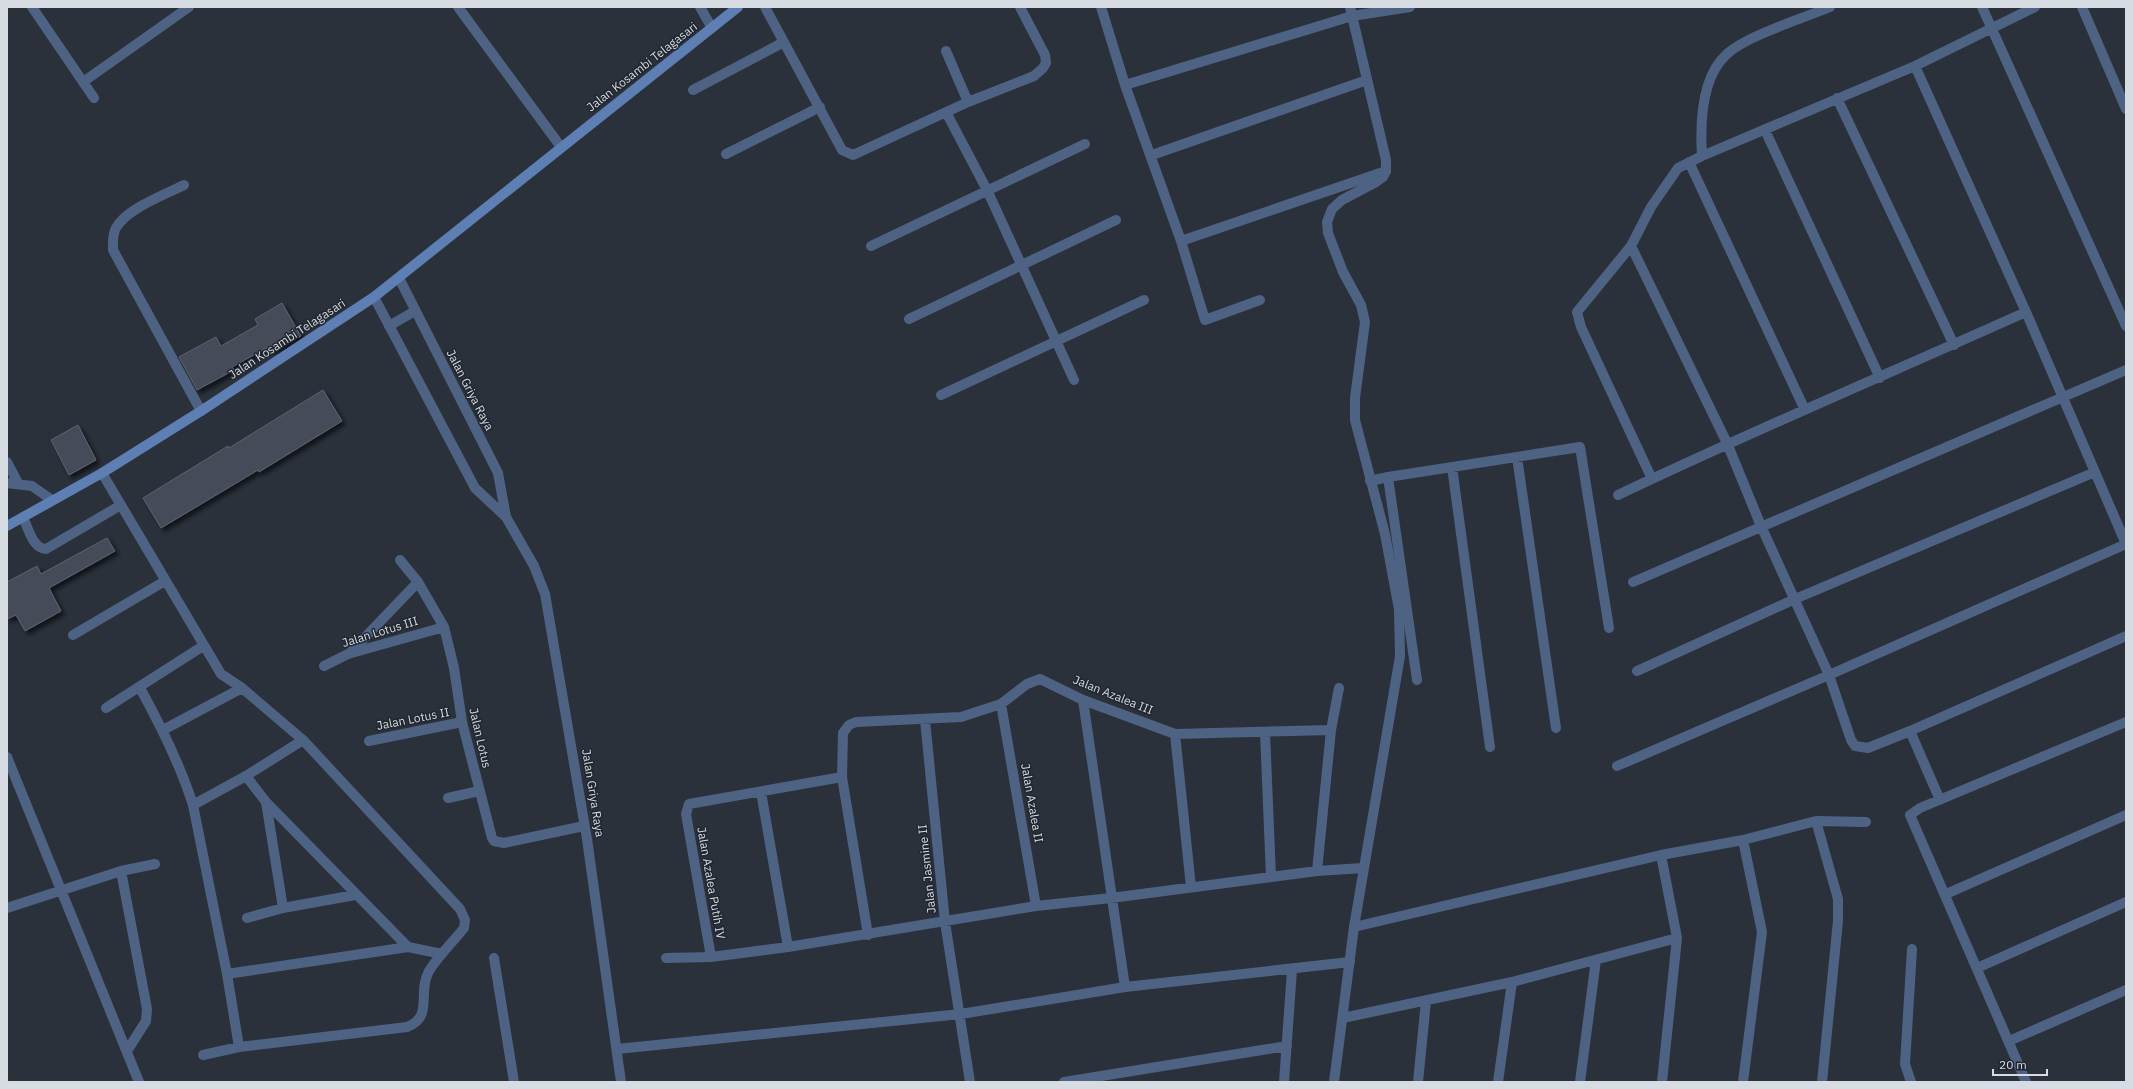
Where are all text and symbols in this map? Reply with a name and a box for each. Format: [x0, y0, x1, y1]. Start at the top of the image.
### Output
street label: Jalan Kosambi Telagasari [583, 19, 700, 114]
street label: Jalan Kosambi Telagasari [226, 295, 348, 382]
street label: Jalan Griya Raya [444, 347, 498, 433]
street label: Jalan Lotus III [340, 613, 420, 650]
street label: Jalan Azalea III [1071, 672, 1156, 718]
street label: Jalan Lotus II [375, 704, 451, 733]
street label: Jalan Lotus [466, 706, 495, 770]
street label: Jalan Griya Raya [579, 748, 608, 839]
street label: Jalan Azalea II [1018, 762, 1047, 844]
street label: Jalan Jasmine II [914, 824, 939, 914]
street label: Jalan Azalea Putih IV [694, 826, 729, 941]
scale bar [1993, 1051, 2047, 1077]
text: 20 m [1999, 1057, 2027, 1072]

